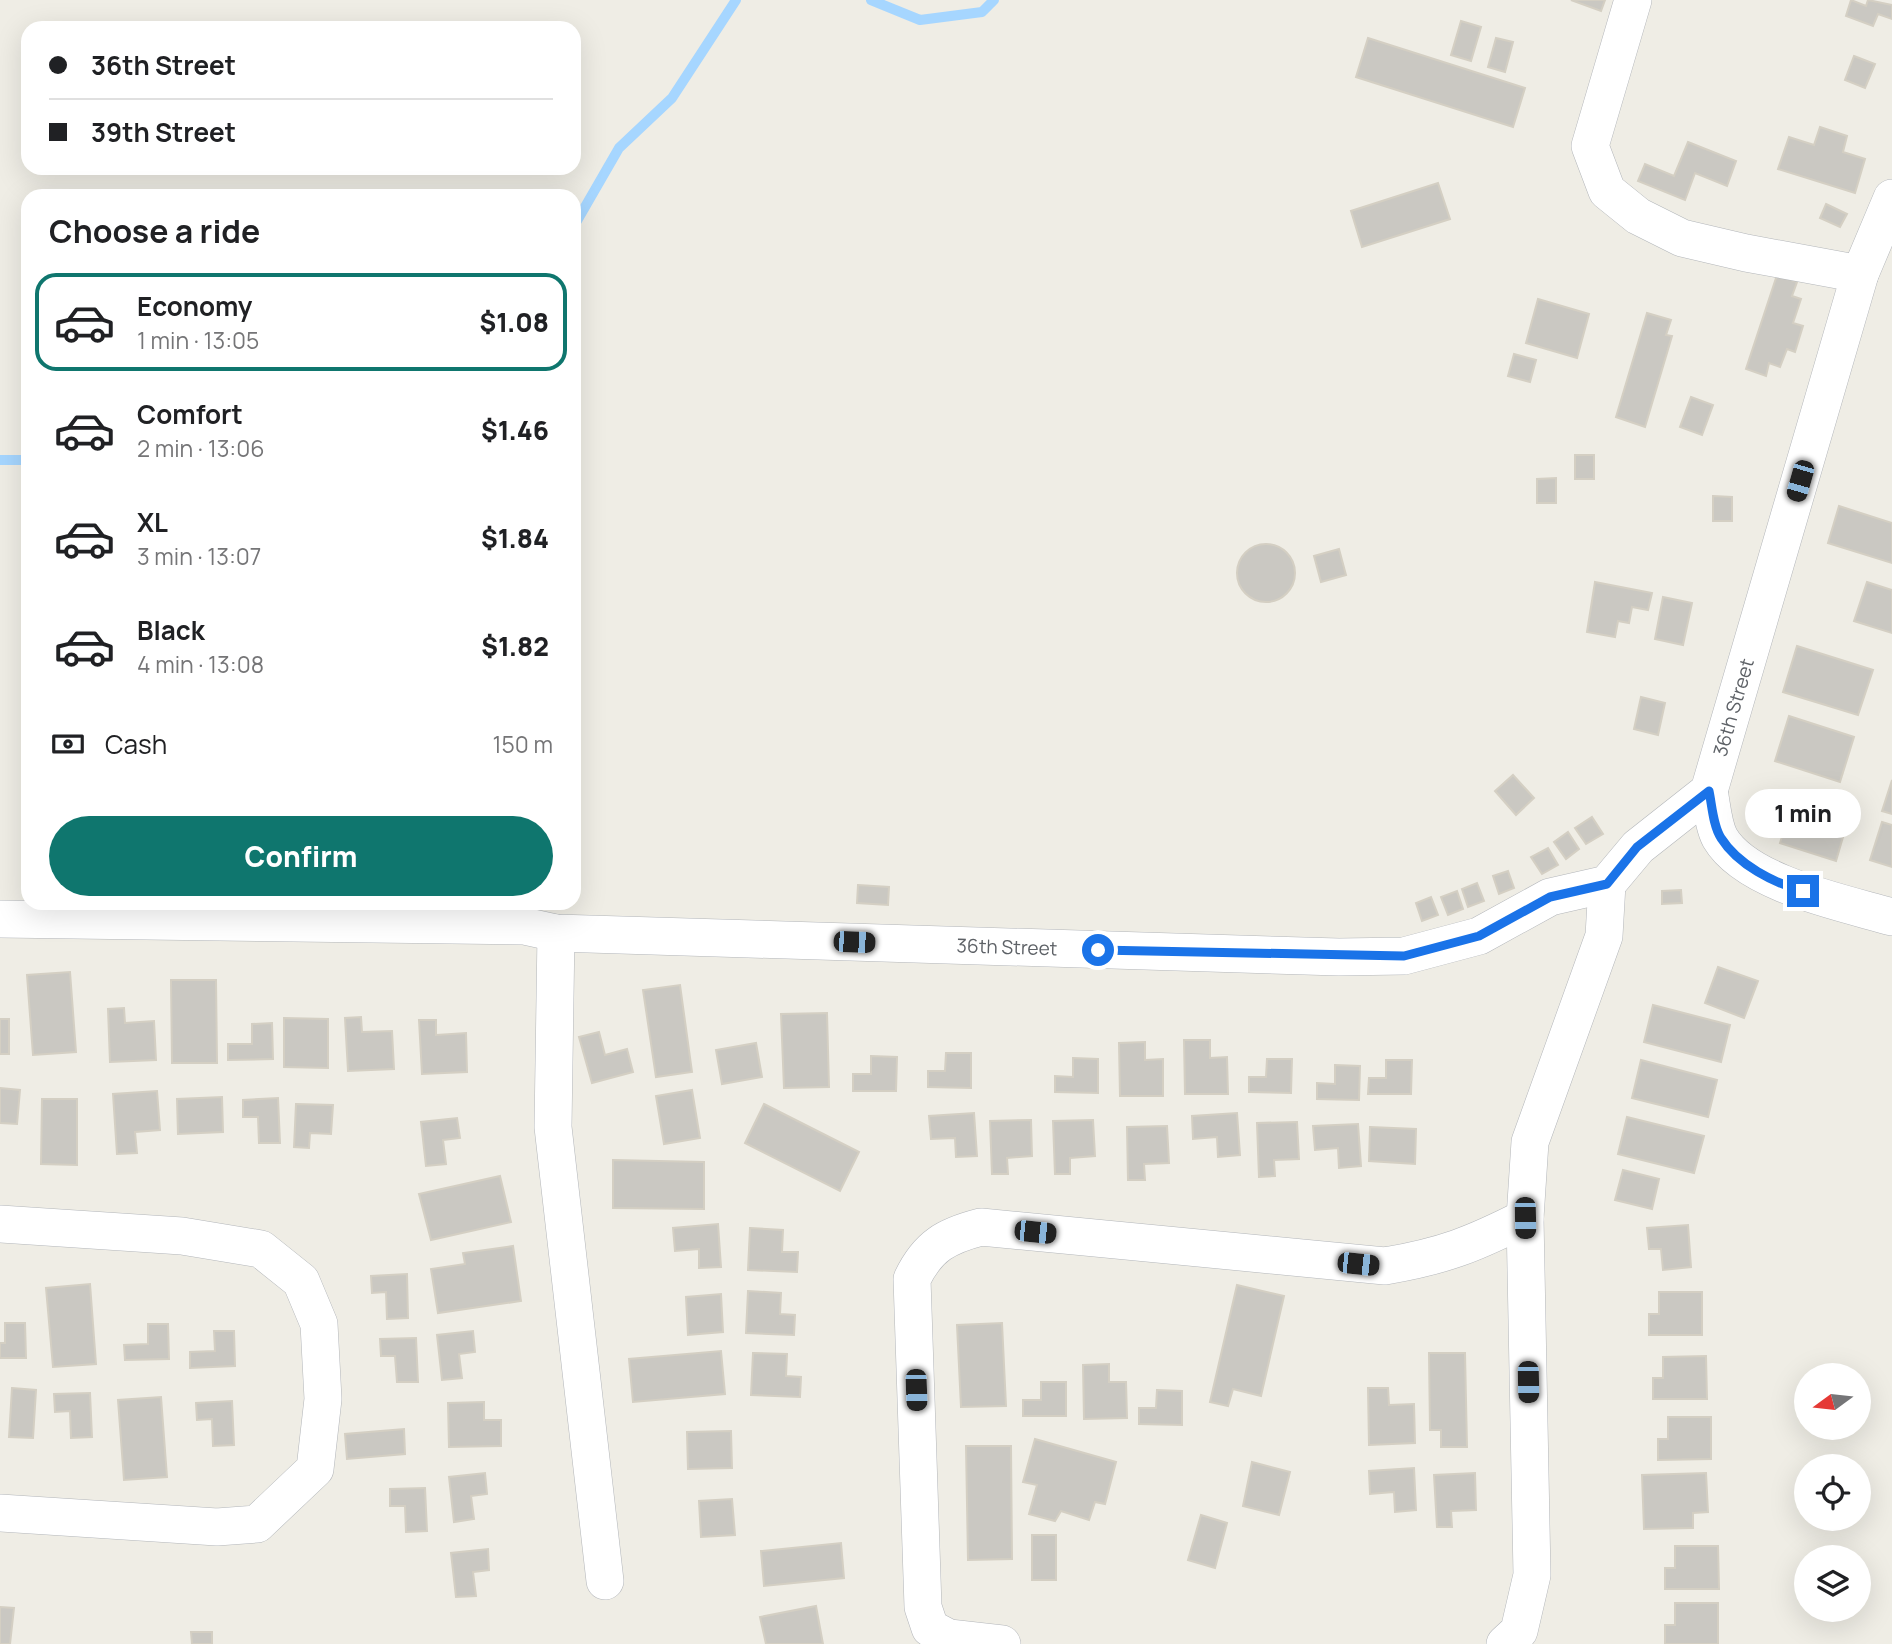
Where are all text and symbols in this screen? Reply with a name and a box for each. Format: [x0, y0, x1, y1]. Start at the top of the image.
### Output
text: 36th Street [91, 47, 236, 83]
text: 39th Street [91, 114, 236, 150]
text: Choose a ride [49, 209, 260, 253]
text: Economy [137, 288, 252, 324]
icon: car [53, 291, 116, 354]
text: $1.08 [480, 304, 549, 340]
text: 1 min · 13:05 [137, 324, 259, 356]
text: Comfort [137, 396, 243, 432]
icon: car [53, 399, 116, 462]
text: $1.46 [481, 412, 549, 448]
text: 2 min · 13:06 [137, 432, 265, 464]
car [1785, 458, 1816, 504]
text: XL [137, 504, 168, 540]
icon: car [53, 507, 116, 570]
text: $1.84 [481, 520, 549, 556]
text: 3 min · 13:07 [137, 540, 261, 572]
text: Black [137, 612, 205, 648]
icon: car [53, 615, 116, 678]
text: $1.82 [481, 628, 549, 664]
text: 4 min · 13:08 [137, 648, 264, 680]
street label: 36th Street [1707, 655, 1760, 760]
icon: cash [49, 725, 87, 763]
text: Cash [105, 726, 167, 762]
text: 150 m [493, 728, 553, 760]
callout: 1 min [1745, 790, 1861, 838]
text: 1 min [1774, 797, 1832, 829]
button: Confirm [49, 816, 553, 896]
route end [1787, 875, 1819, 907]
car [833, 931, 876, 953]
street label: 36th Street [956, 932, 1058, 961]
route start [1082, 934, 1114, 966]
car [1515, 1197, 1536, 1239]
car [1014, 1219, 1057, 1245]
car [1337, 1251, 1380, 1277]
car [1518, 1361, 1539, 1403]
north arrow [1794, 1363, 1871, 1440]
map controls [1794, 1363, 1871, 1622]
car [905, 1369, 928, 1411]
button: locate [1794, 1454, 1871, 1531]
button: layers [1794, 1545, 1871, 1622]

